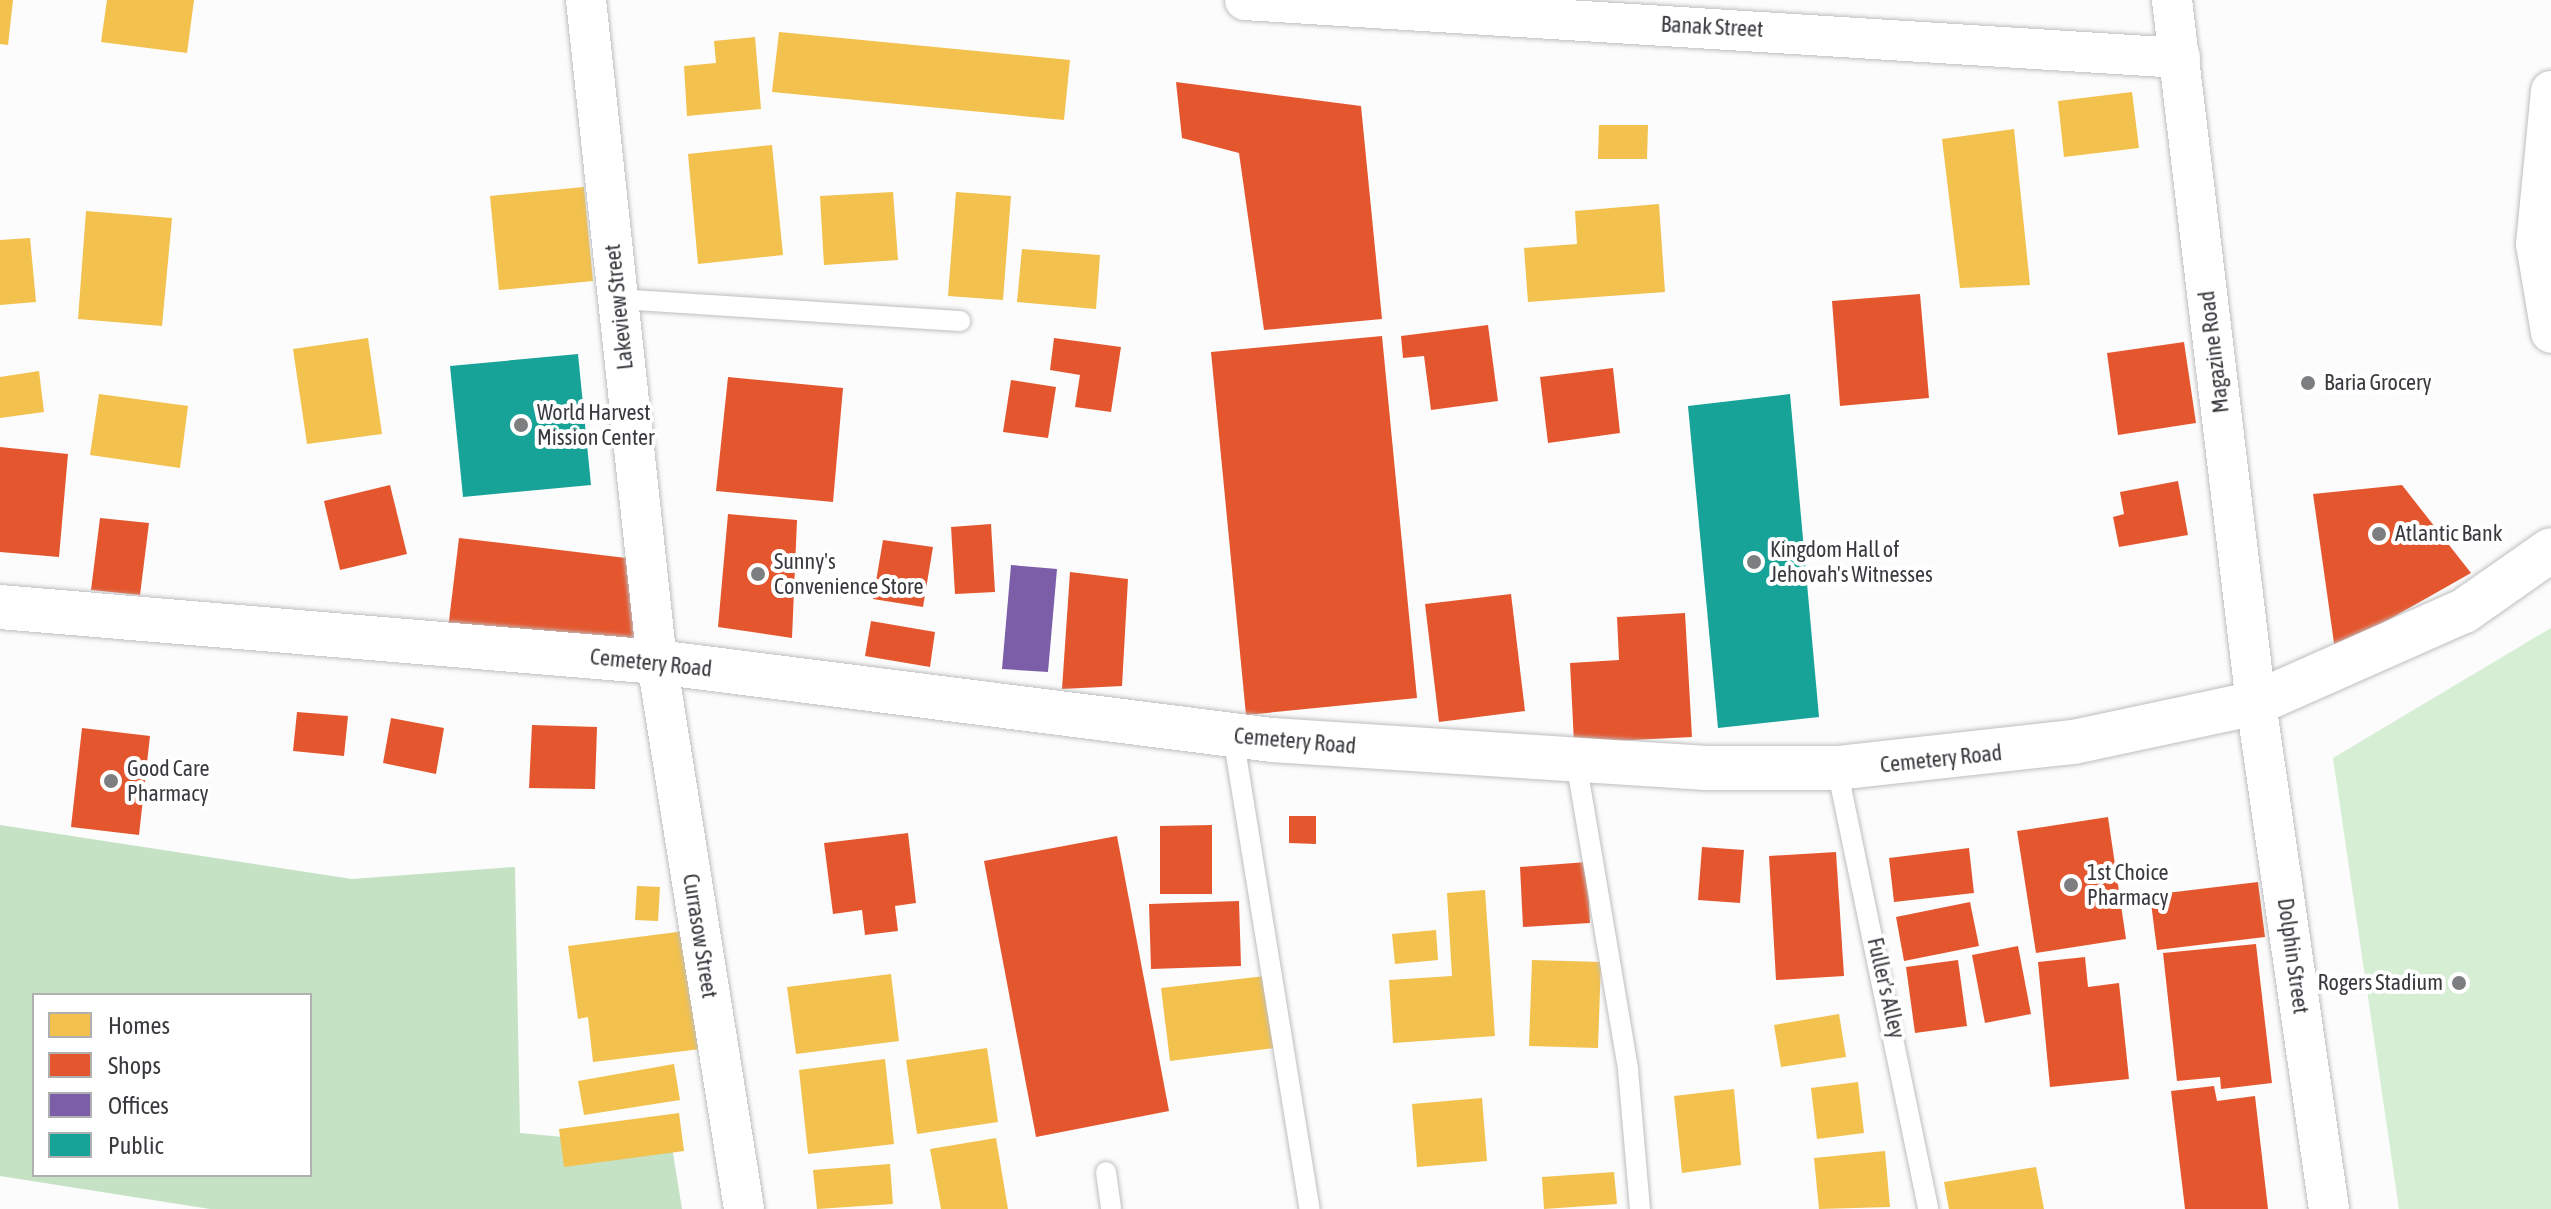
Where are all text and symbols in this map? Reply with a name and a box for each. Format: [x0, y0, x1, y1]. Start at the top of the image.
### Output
street label: Banak Street [1660, 11, 1764, 43]
street label: Lakeview Street [599, 243, 639, 371]
street label: Magazine Road [2193, 289, 2235, 415]
place label: Baria Grocery [2324, 370, 2432, 396]
marker: Baria Grocery [2299, 374, 2317, 392]
place label: World Harvest Mission Center [537, 399, 655, 450]
marker: World Harvest Mission Center [512, 416, 530, 434]
place label: Atlantic Bank [2395, 521, 2502, 547]
marker: Atlantic Bank [2370, 525, 2388, 543]
place label: Kingdom Hall of Jehovah's Witnesses [1770, 536, 1933, 588]
place label: Sunny's Convenience Store [774, 548, 923, 600]
marker: Kingdom Hall of Jehovah's Witnesses [1745, 553, 1763, 571]
marker: Sunny's Convenience Store [749, 565, 767, 583]
street label: Cemetery Road [589, 643, 713, 683]
street label: Cemetery Road [1233, 723, 1357, 759]
street label: Cemetery Road [1879, 739, 2003, 779]
place label: Good Care Pharmacy [127, 755, 209, 806]
marker: Good Care Pharmacy [102, 772, 120, 790]
place label: 1st Choice Pharmacy [2087, 859, 2169, 910]
street label: Currasow Street [677, 872, 723, 1000]
marker: 1st Choice Pharmacy [2062, 876, 2080, 894]
street label: Dolphin Street [2272, 896, 2314, 1016]
street label: Fuller's Alley [1862, 935, 1910, 1041]
place label: Rogers Stadium [2318, 970, 2443, 996]
marker: Rogers Stadium [2450, 974, 2468, 992]
legend [32, 993, 312, 1177]
text: Homes [108, 1012, 170, 1039]
text: Shops [108, 1052, 161, 1079]
text: Offices [108, 1092, 169, 1119]
text: Public [108, 1132, 164, 1159]

